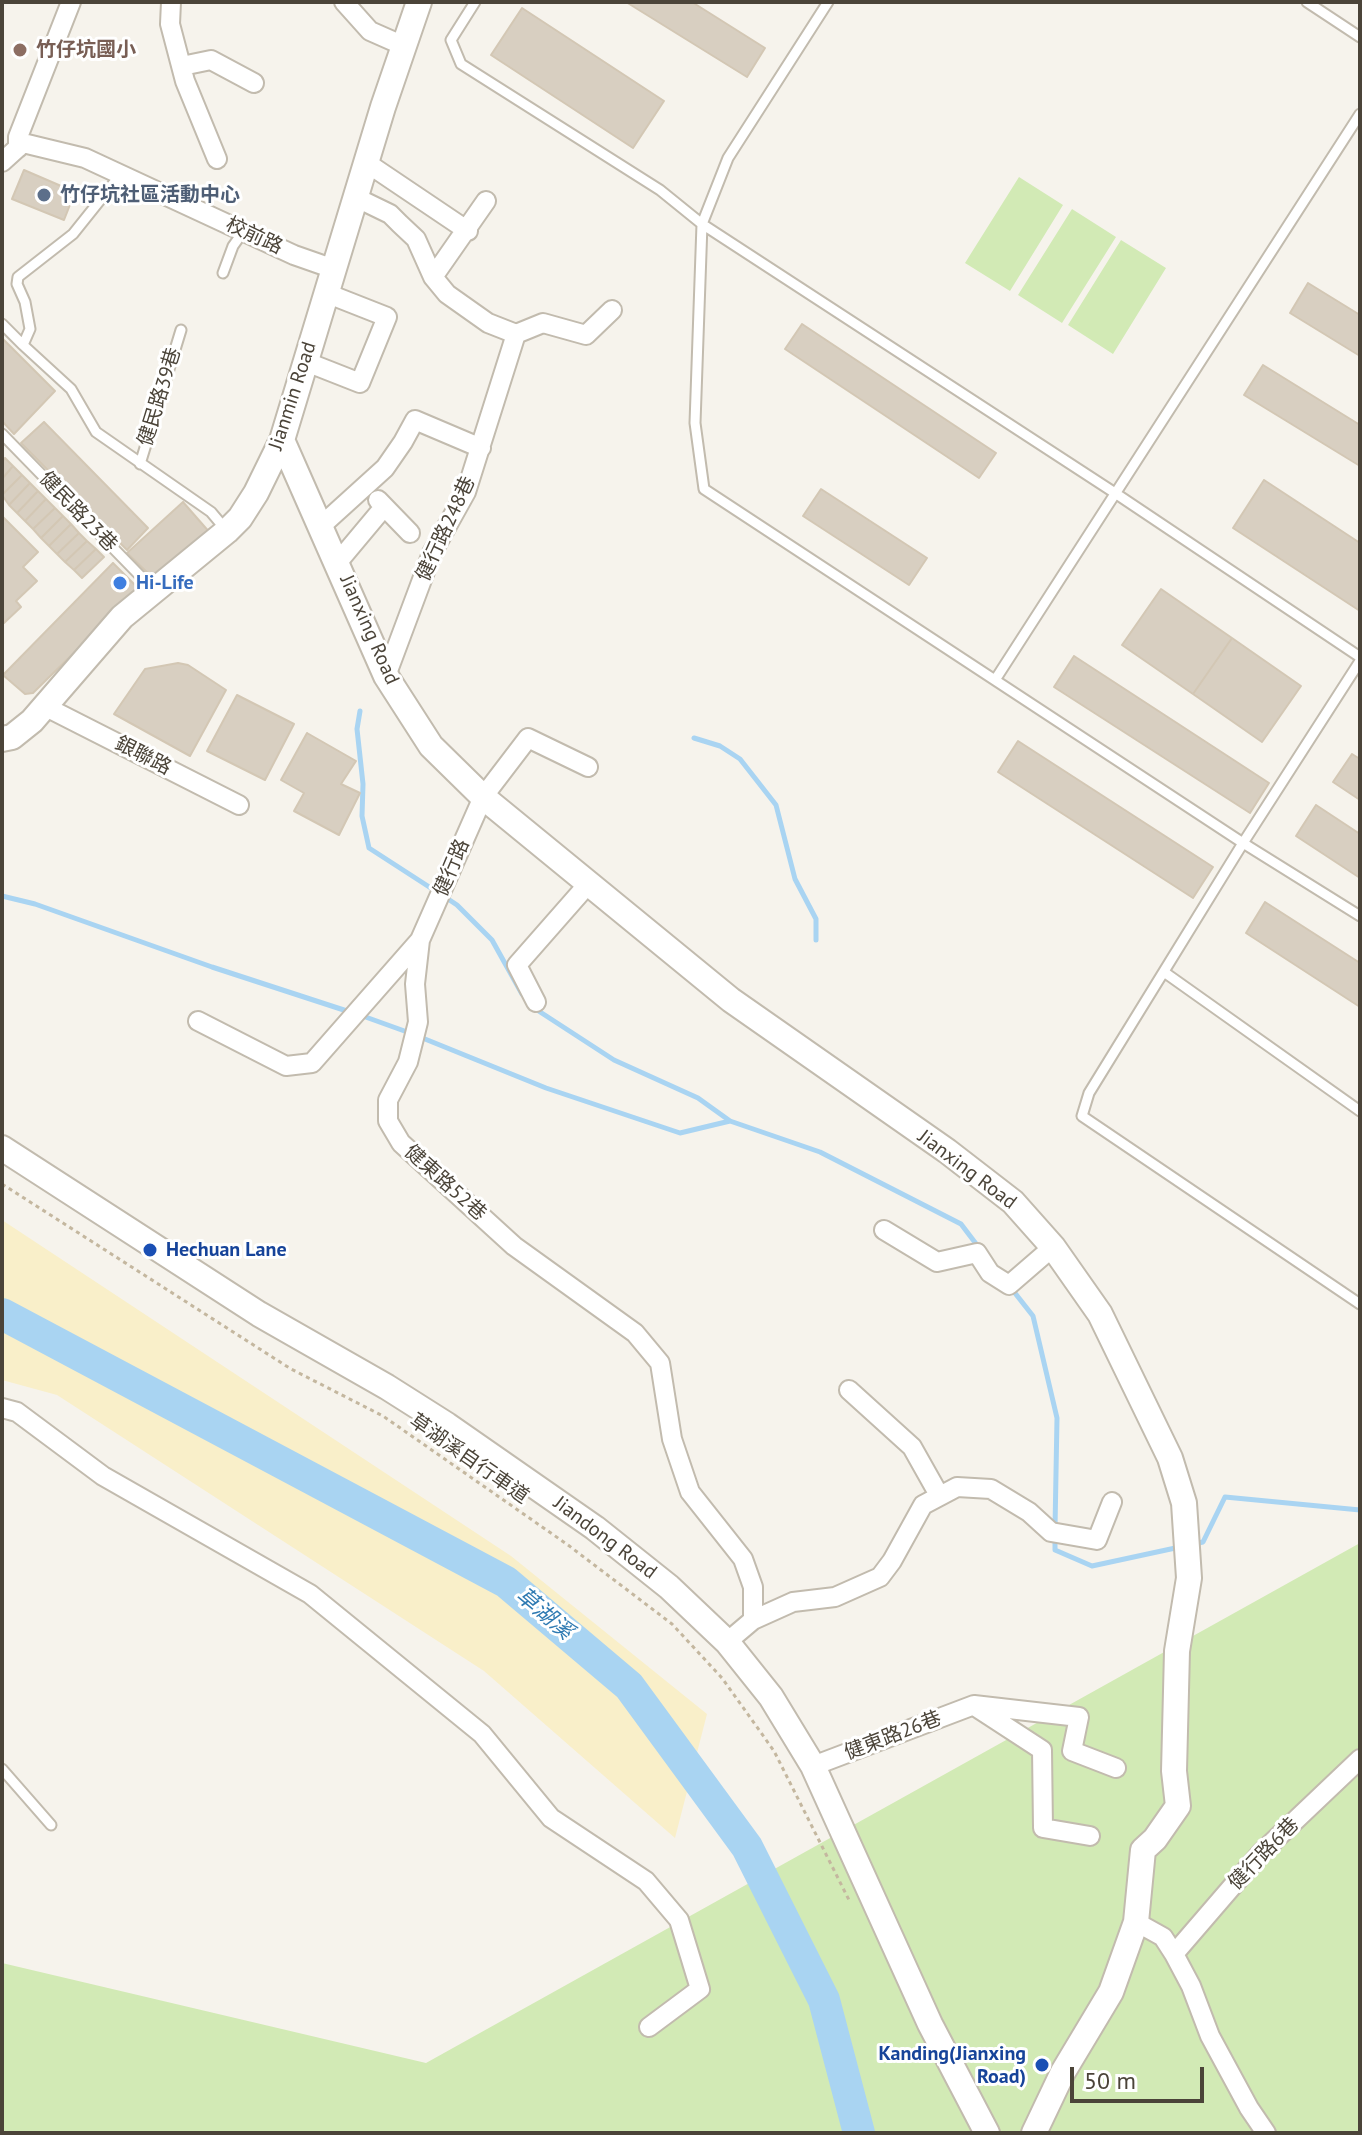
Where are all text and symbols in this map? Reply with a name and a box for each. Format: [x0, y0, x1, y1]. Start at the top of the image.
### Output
place label: 竹仔坑國小 [36, 38, 136, 62]
marker: 竹仔坑國小 [11, 41, 29, 59]
place label: 竹仔坑社區活動中心 [60, 183, 240, 207]
marker: 竹仔坑社區活動中心 [35, 186, 53, 204]
street label: 校前路 [222, 212, 286, 260]
street label: Jianmin Road [264, 339, 322, 453]
street label: 健民路39巷 [134, 345, 186, 449]
street label: 健民路23巷 [34, 467, 122, 557]
street label: 健行路248巷 [411, 473, 481, 585]
place label: Hi-Life [136, 571, 194, 595]
street label: Jianxing Road [334, 572, 404, 688]
marker: Hi-Life [111, 574, 129, 592]
street label: 銀聯路 [111, 732, 175, 780]
street label: 健行路 [429, 836, 475, 900]
street label: Jianxing Road [913, 1125, 1021, 1215]
street label: 健東路52巷 [399, 1140, 491, 1226]
place label: Hechuan Lane [166, 1238, 287, 1262]
marker: Hechuan Lane [141, 1241, 159, 1259]
street label: 草湖溪自行車道 [405, 1409, 533, 1509]
street label: Jiandong Road [549, 1491, 661, 1585]
water label: 草湖溪 [510, 1583, 578, 1645]
street label: 健東路26巷 [841, 1707, 945, 1765]
street label: 健行路6巷 [1224, 1813, 1304, 1895]
place label: Kanding(Jianxing Road) [878, 2042, 1026, 2089]
scale bar [1074, 2051, 1208, 2101]
marker: Kanding(Jianxing Road) [1033, 2056, 1051, 2074]
text: 50 m [1084, 2065, 1136, 2096]

